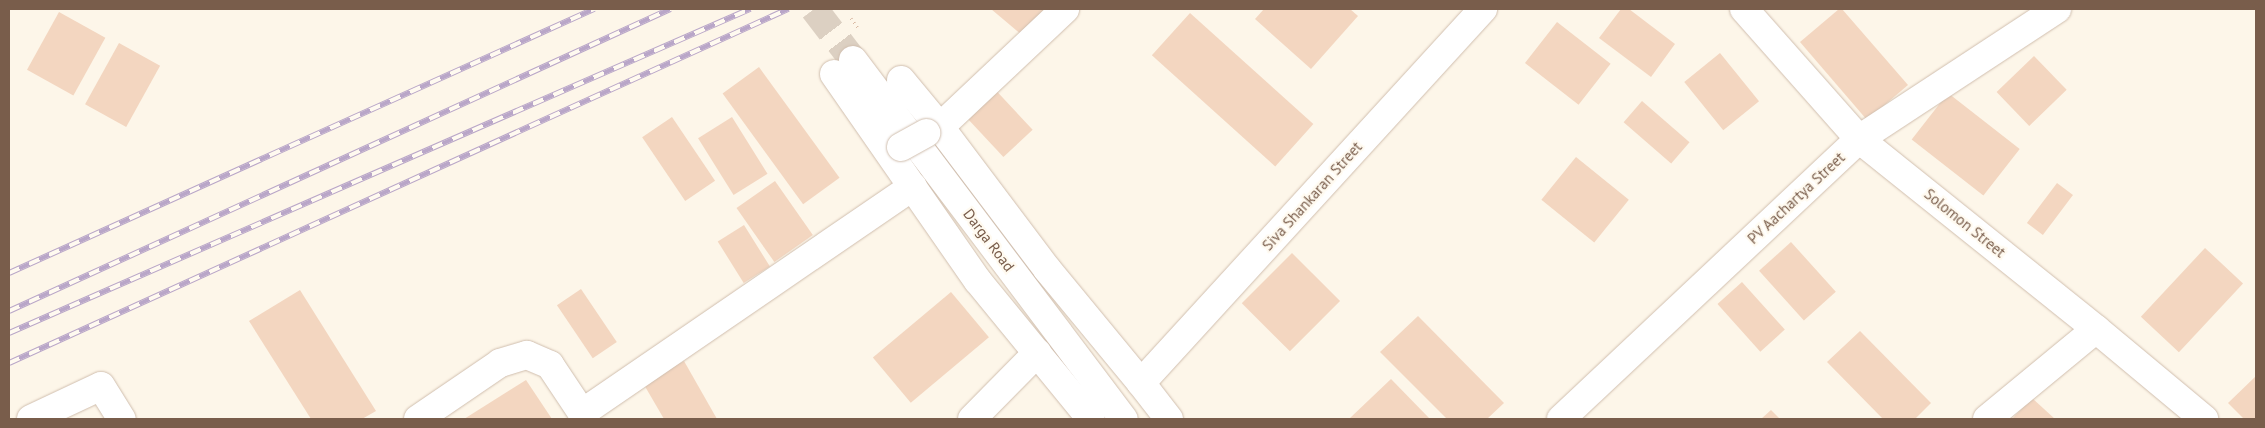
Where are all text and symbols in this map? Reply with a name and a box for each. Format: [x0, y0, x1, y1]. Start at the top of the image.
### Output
street label: Siva Shankaran Street [1258, 138, 1366, 254]
street label: PV Aachartya Street [1743, 148, 1849, 248]
street label: Solomon Street [1921, 185, 2009, 261]
street label: Darga Road [960, 205, 1018, 275]

